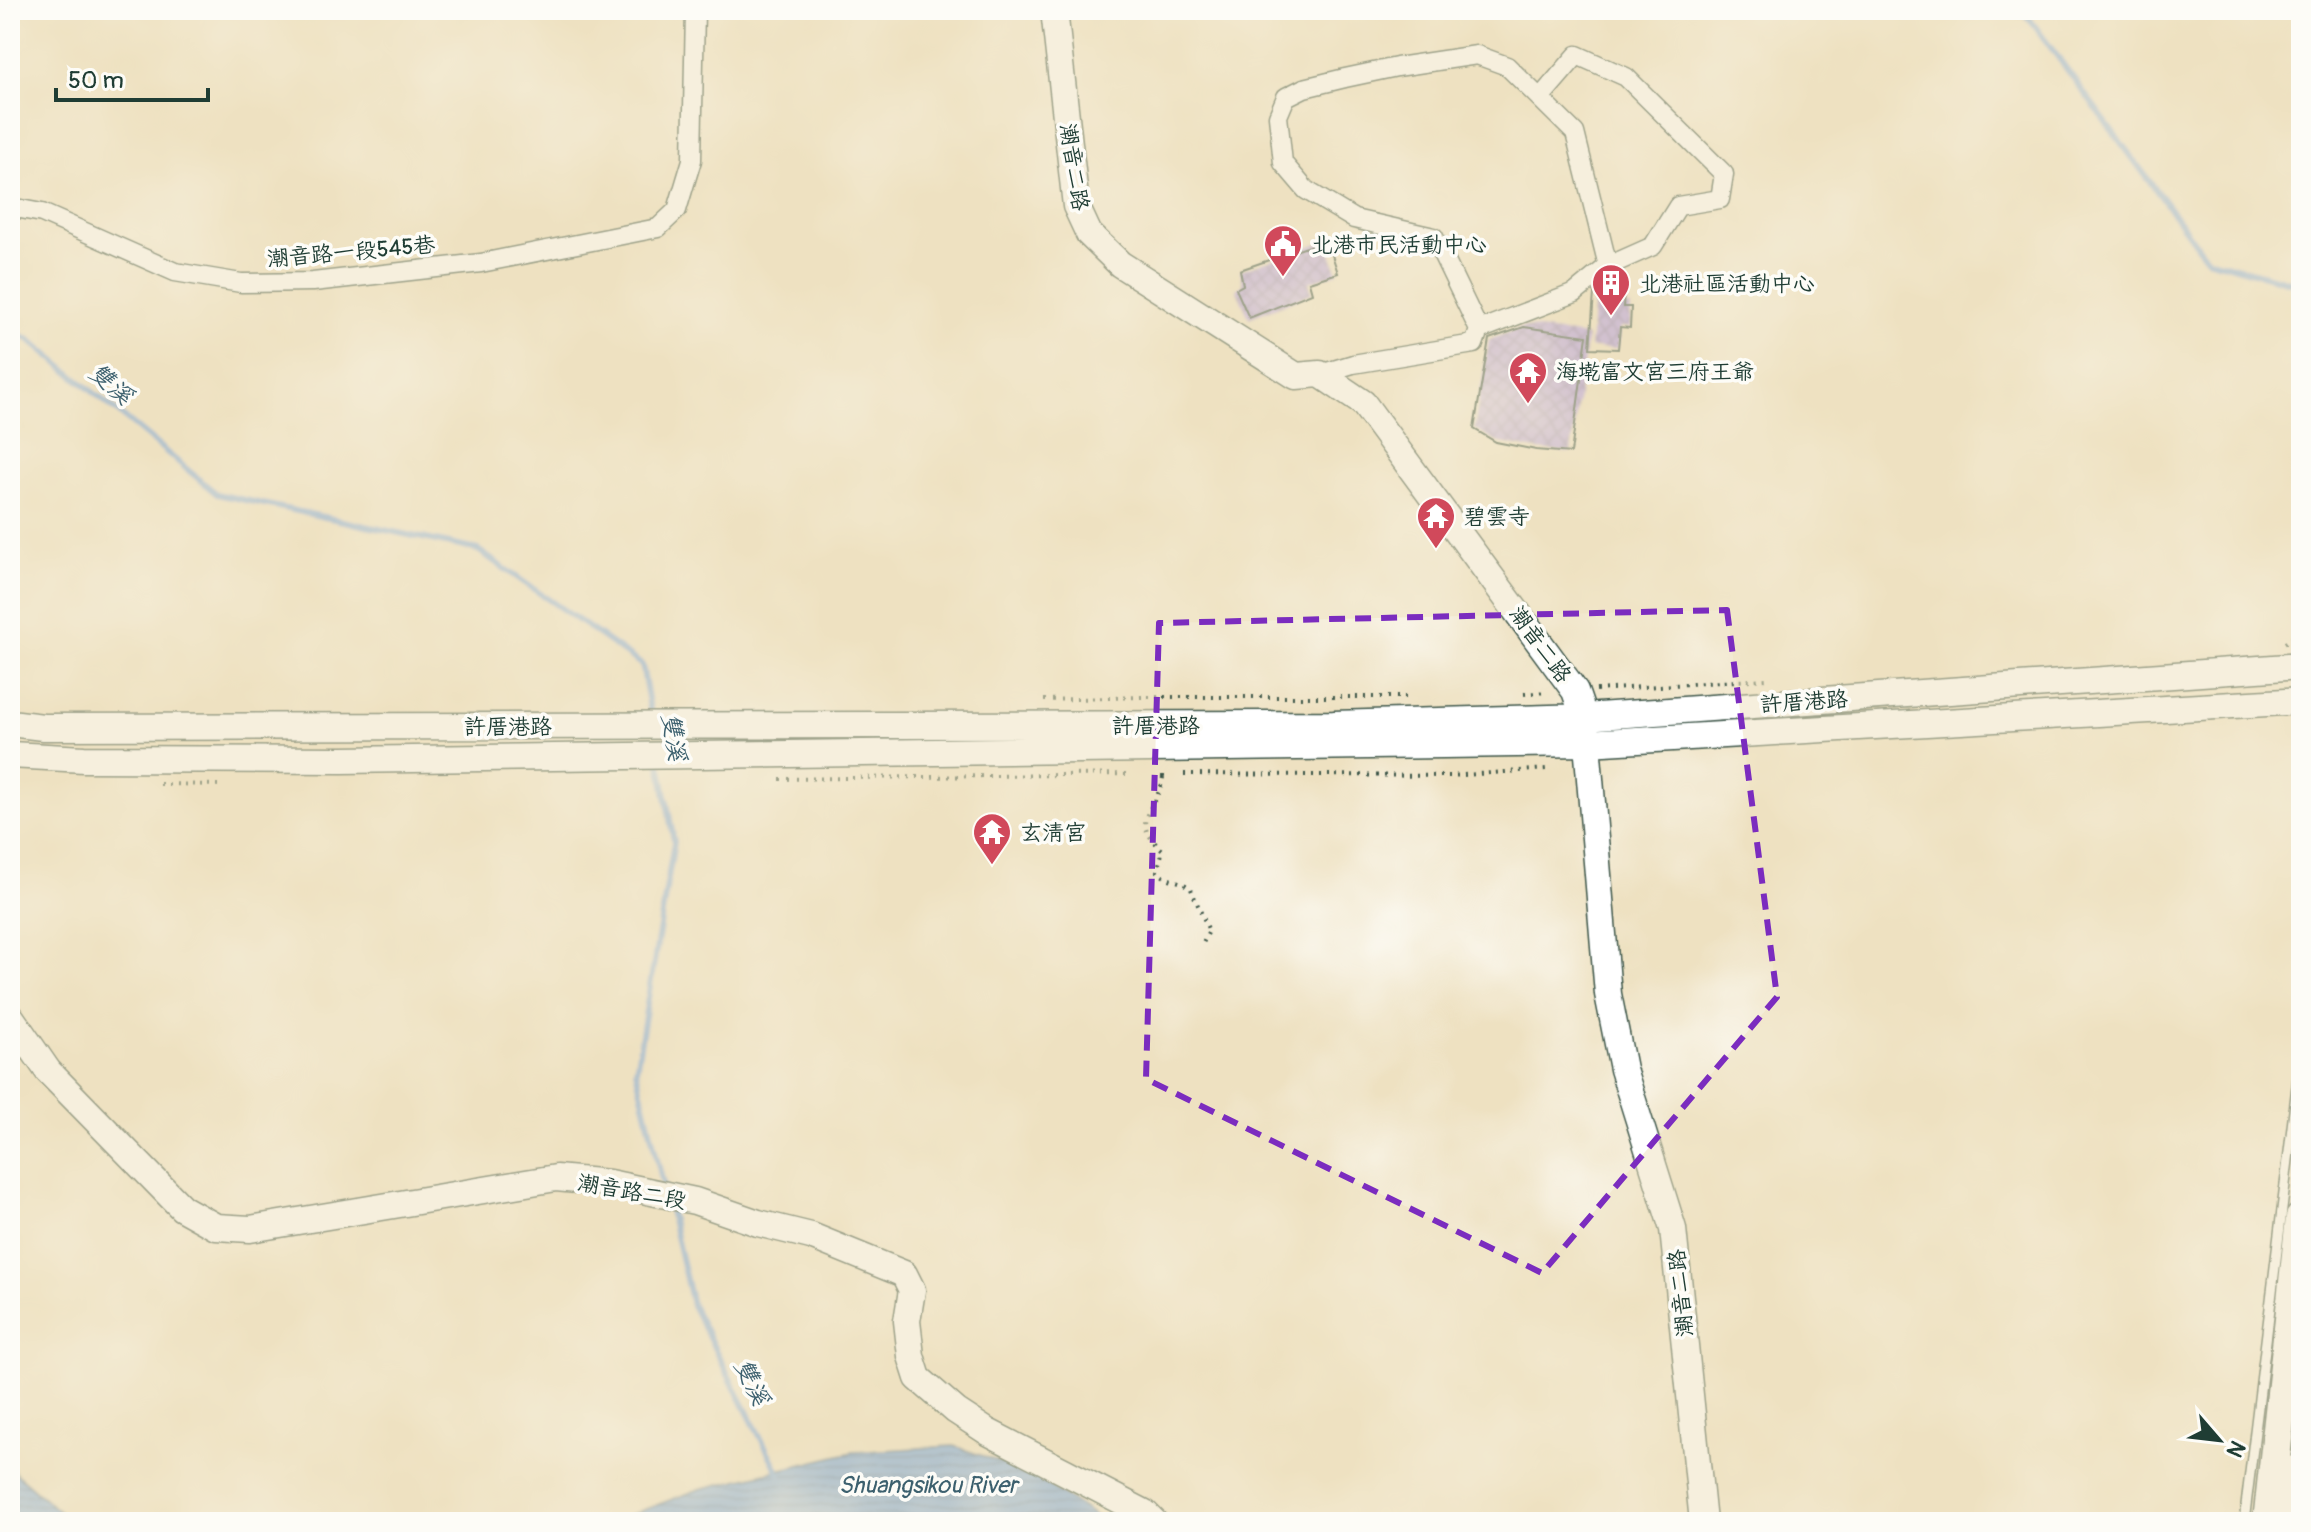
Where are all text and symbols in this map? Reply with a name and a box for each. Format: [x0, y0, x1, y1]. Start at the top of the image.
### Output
scale bar [56, 52, 208, 102]
text: 50 m [68, 66, 124, 95]
street label: 潮音二路 [1053, 122, 1095, 213]
public building icon: 北港市民活動中心 [1262, 223, 1304, 278]
street label: 潮音路一段545巷 [266, 231, 436, 273]
place label: 北港市民活動中心 [1311, 231, 1487, 259]
building icon: 北港社區活動中心 [1590, 262, 1632, 317]
place label: 北港社區活動中心 [1639, 270, 1815, 298]
temple icon: 海墘富文宮三府王爺 [1507, 350, 1549, 405]
water label: 雙溪 [83, 358, 140, 412]
place label: 海墘富文宮三府王爺 [1556, 358, 1754, 386]
temple icon: 碧雲寺 [1415, 495, 1457, 550]
place label: 碧雲寺 [1464, 503, 1530, 531]
street label: 潮音二路 [1503, 601, 1577, 688]
street label: 許厝港路 [1759, 685, 1849, 719]
water label: 雙溪 [655, 711, 692, 765]
street label: 許厝港路 [1112, 712, 1200, 740]
street label: 許厝港路 [464, 713, 552, 741]
temple icon: 玄清宮 [971, 811, 1013, 866]
place label: 玄清宮 [1020, 819, 1086, 847]
street label: 潮音路二段 [575, 1169, 688, 1215]
street label: 潮音二路 [1662, 1248, 1700, 1338]
water label: 雙溪 [728, 1354, 776, 1412]
north arrow [2179, 1400, 2259, 1480]
text: N [2220, 1436, 2252, 1462]
water label: Shuangsikou River [839, 1471, 1021, 1500]

